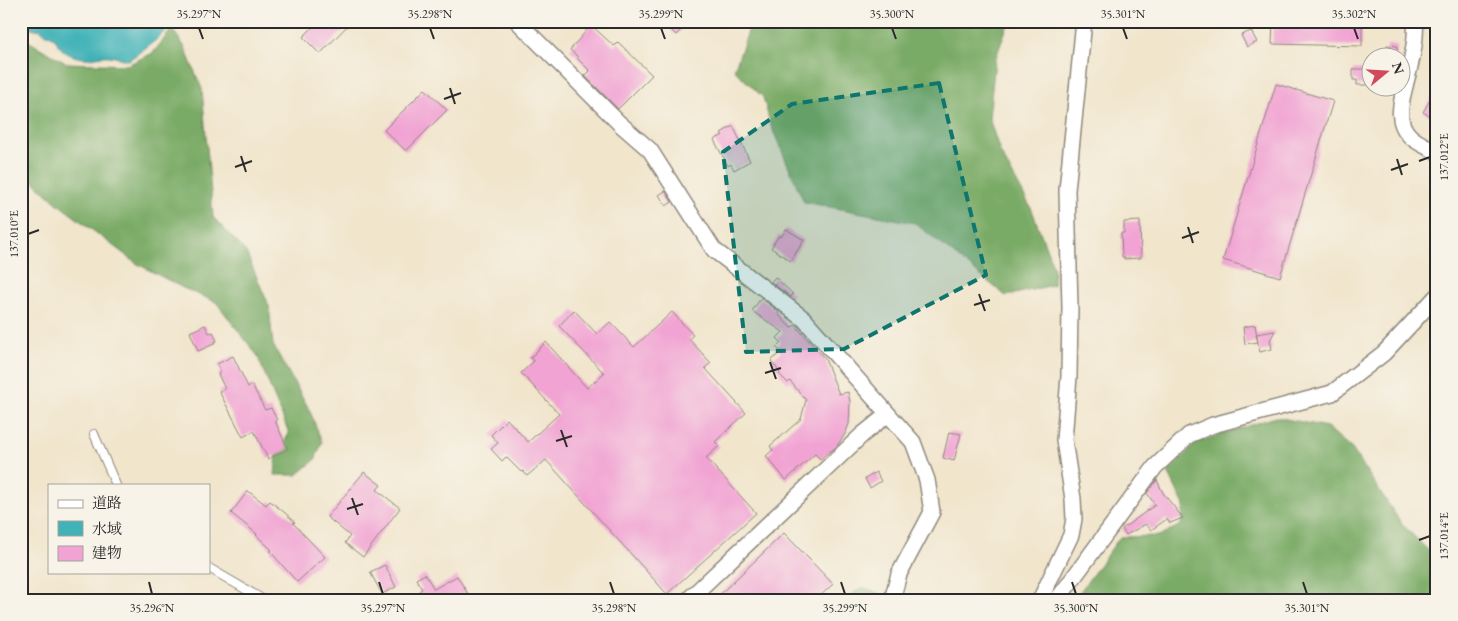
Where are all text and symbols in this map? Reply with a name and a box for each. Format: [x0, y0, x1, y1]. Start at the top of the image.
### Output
text: 35.297°N [177, 6, 222, 22]
text: 35.298°N [408, 6, 453, 22]
text: 35.299°N [639, 6, 684, 22]
text: 35.300°N [870, 6, 915, 22]
text: 35.301°N [1101, 6, 1146, 22]
text: 35.302°N [1332, 6, 1377, 22]
north arrow [1360, 48, 1410, 98]
text: N [1388, 60, 1409, 77]
text: 137.012°E [1436, 133, 1452, 181]
text: 137.010°E [6, 210, 22, 258]
legend [48, 484, 210, 574]
text: 道路 [92, 493, 122, 512]
text: 137.014°E [1436, 512, 1452, 560]
text: 水域 [92, 519, 122, 538]
text: 建物 [92, 543, 122, 562]
text: 35.296°N [130, 600, 175, 616]
text: 35.297°N [361, 600, 406, 616]
text: 35.298°N [592, 600, 637, 616]
text: 35.299°N [823, 600, 868, 616]
text: 35.300°N [1054, 600, 1099, 616]
text: 35.301°N [1285, 600, 1330, 616]

